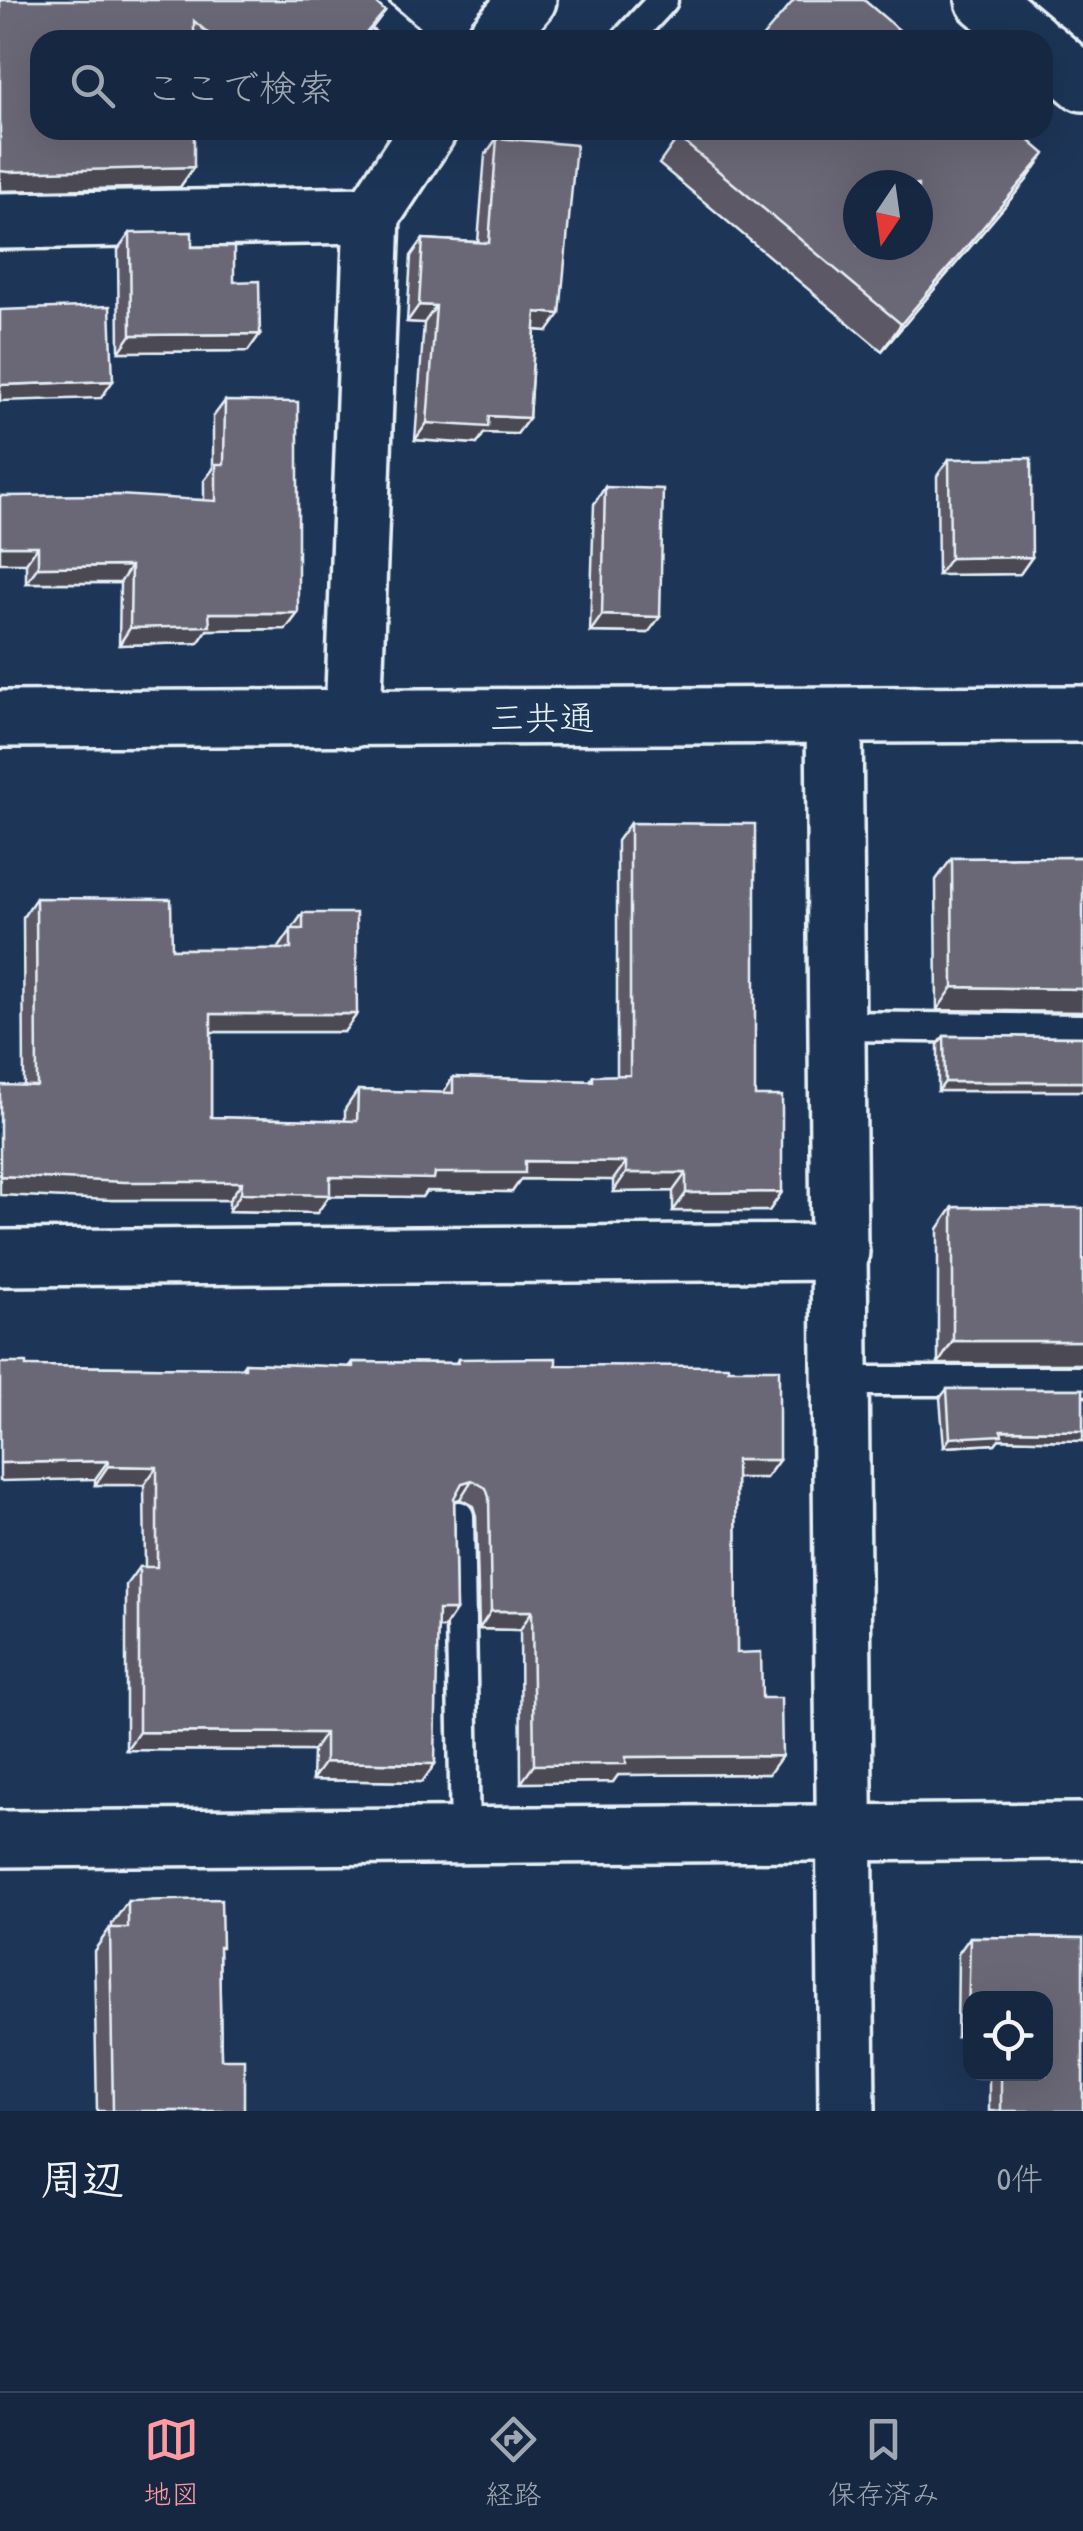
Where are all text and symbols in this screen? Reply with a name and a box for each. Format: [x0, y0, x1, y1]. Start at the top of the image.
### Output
search box [30, 30, 1053, 140]
icon: search [65, 58, 120, 113]
text: ここで検索 [145, 61, 335, 113]
north arrow [843, 170, 933, 260]
street label: 三共通 [489, 694, 595, 741]
map controls [963, 1991, 1053, 2081]
button: locate [963, 1991, 1053, 2081]
text: 周辺 [40, 2150, 124, 2207]
text: 0件 [997, 2157, 1043, 2200]
tab: 地図 [143, 2412, 199, 2513]
tab: 経路 [485, 2412, 542, 2513]
tab: 保存済み [828, 2412, 940, 2513]

